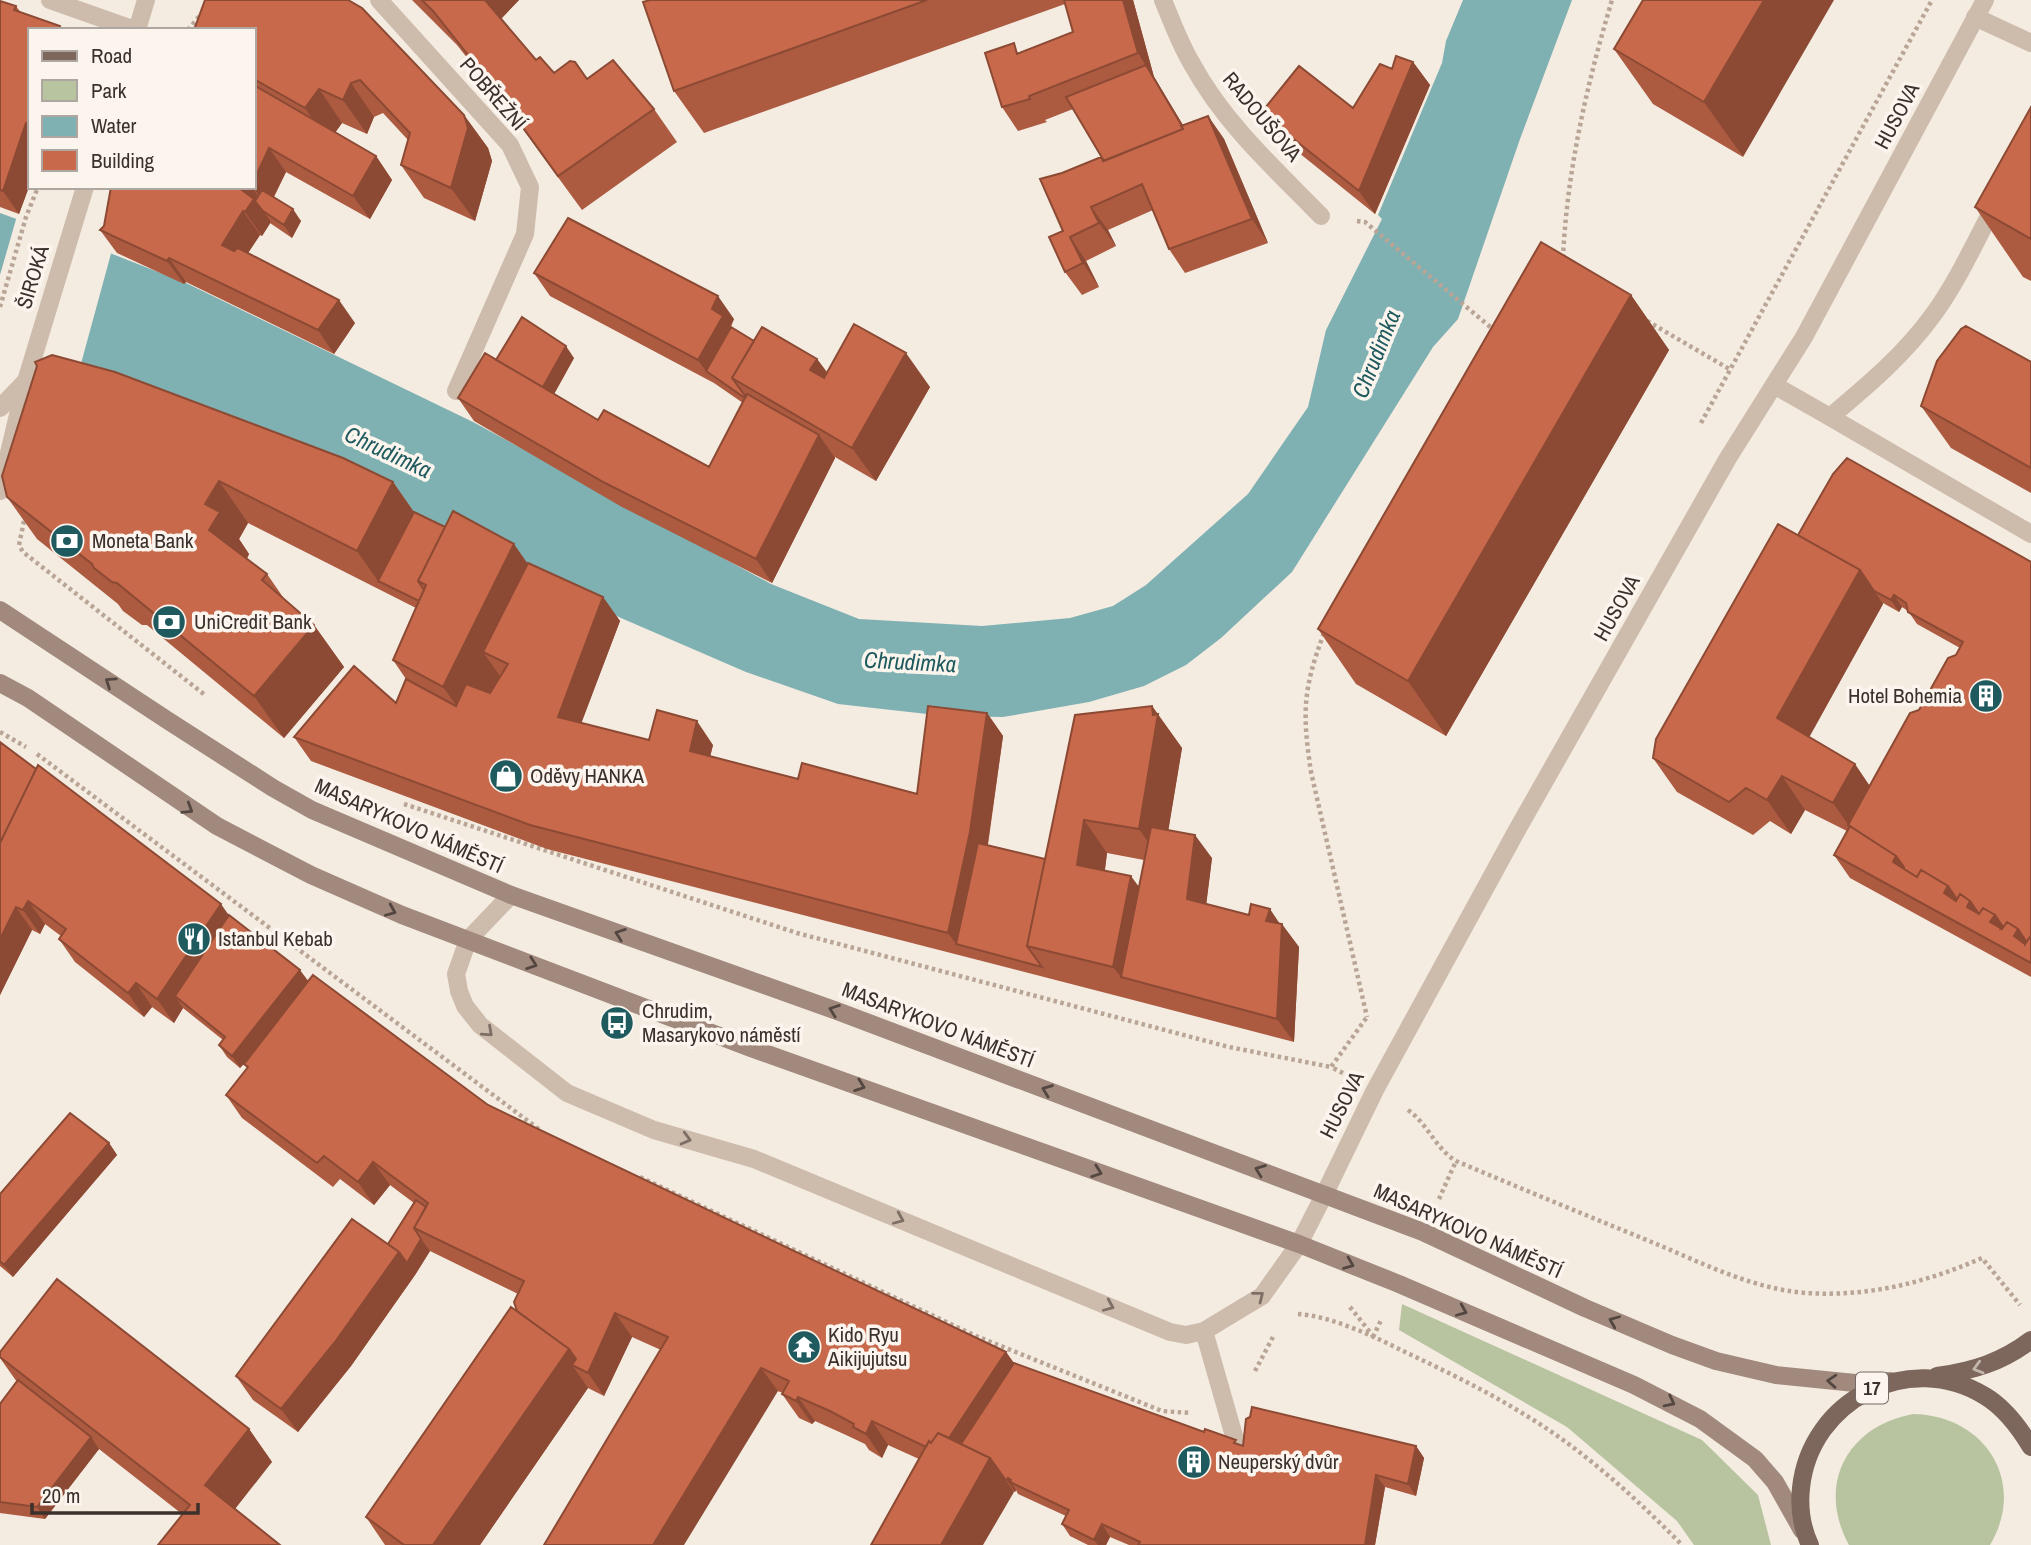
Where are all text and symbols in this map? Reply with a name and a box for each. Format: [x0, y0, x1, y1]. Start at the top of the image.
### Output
legend [28, 28, 256, 189]
text: Road [91, 41, 132, 70]
street label: POBŘEŽNÍ [454, 51, 533, 137]
street label: RADOUŠOVA [1216, 66, 1309, 168]
text: Park [91, 76, 127, 105]
street label: HUSOVA [1867, 77, 1926, 154]
text: Water [91, 111, 137, 140]
text: Building [91, 146, 155, 175]
street label: ŠIROKÁ [9, 241, 56, 312]
water label: Chrudimka [1344, 305, 1407, 402]
water label: Chrudimka [340, 418, 437, 485]
bank icon: Moneta Bank [48, 522, 86, 560]
place label: Moneta Bank [92, 526, 194, 555]
street label: HUSOVA [1587, 569, 1647, 646]
bank icon: UniCredit Bank [150, 603, 188, 641]
place label: UniCredit Bank [194, 607, 312, 636]
water label: Chrudimka [863, 644, 957, 679]
building icon: Hotel Bohemia [1967, 677, 2005, 715]
one-way arrow [105, 678, 118, 690]
place label: Hotel Bohemia [1848, 681, 1962, 710]
shop icon: Oděvy HANKA [487, 757, 525, 795]
place label: Oděvy HANKA [530, 761, 644, 790]
street label: MASARYKOVO NÁMĚSTÍ [310, 771, 508, 880]
one-way arrow [181, 800, 194, 813]
one-way arrow [384, 903, 397, 917]
restaurant icon: Istanbul Kebab [175, 920, 213, 958]
place label: Istanbul Kebab [218, 924, 333, 953]
one-way arrow [614, 928, 626, 942]
one-way arrow [525, 956, 537, 970]
street label: MASARYKOVO NÁMĚSTÍ [838, 975, 1039, 1075]
place label: Chrudim, Masarykovo náměstí [642, 996, 801, 1049]
bus stop icon: Chrudim, Masarykovo náměstí [598, 1004, 636, 1042]
one-way arrow [828, 1005, 840, 1019]
one-way arrow [480, 1024, 493, 1036]
street label: HUSOVA [1312, 1066, 1371, 1143]
one-way arrow [853, 1078, 865, 1092]
one-way arrow [1041, 1085, 1053, 1099]
one-way arrow [680, 1131, 692, 1145]
one-way arrow [1090, 1163, 1102, 1177]
one-way arrow [1254, 1165, 1266, 1179]
street label: MASARYKOVO NÁMĚSTÍ [1369, 1176, 1567, 1285]
one-way arrow [892, 1210, 904, 1224]
one-way arrow [1342, 1256, 1354, 1270]
one-way arrow [1252, 1291, 1264, 1304]
one-way arrow [1101, 1298, 1114, 1312]
one-way arrow [1455, 1302, 1467, 1316]
one-way arrow [1609, 1315, 1621, 1329]
place label: Kido Ryu Aikijujutsu [827, 1320, 907, 1373]
temple icon: Kido Ryu Aikijujutsu [785, 1328, 823, 1366]
one-way arrow [1972, 1359, 1984, 1374]
road number: 17 [1856, 1372, 1888, 1404]
one-way arrow [1826, 1374, 1837, 1389]
one-way arrow [1663, 1394, 1675, 1408]
building icon: Neuperský dvůr [1175, 1443, 1213, 1481]
place label: Neuperský dvůr [1218, 1447, 1339, 1476]
scale bar [32, 1472, 198, 1516]
text: 20 m [42, 1481, 80, 1510]

